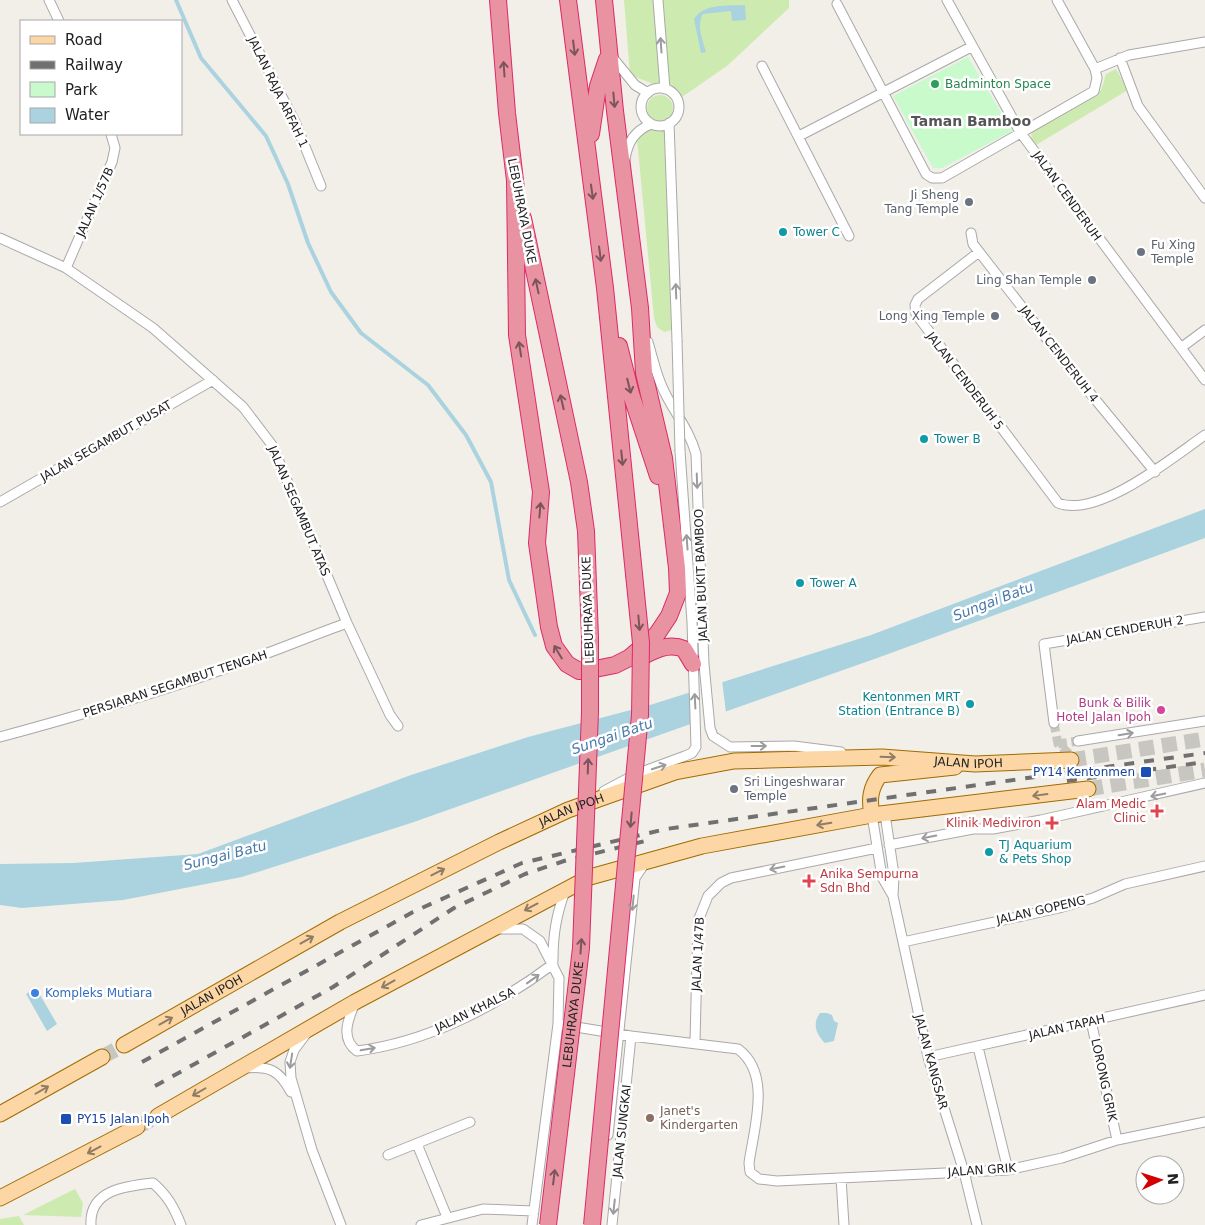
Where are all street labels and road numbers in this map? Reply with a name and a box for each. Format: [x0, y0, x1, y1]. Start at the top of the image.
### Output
street label: JALAN RAJA ARFAH 1 [245, 33, 311, 150]
street label: JALAN CENDERUH [1029, 148, 1104, 244]
street label: LEBUHRAYA DUKE [505, 157, 539, 265]
street label: JALAN 1/57B [73, 165, 117, 240]
street label: JALAN CENDERUH 4 [1016, 302, 1101, 405]
street label: JALAN CENDERUH 5 [923, 329, 1006, 433]
street label: JALAN SEGAMBUT PUSAT [37, 397, 175, 485]
street label: JALAN SEGAMBUT ATAS [265, 443, 333, 578]
street label: JALAN BUKIT BAMBOO [692, 508, 710, 643]
street label: LEBUHRAYA DUKE [579, 556, 597, 664]
street label: JALAN CENDERUH 2 [1064, 613, 1185, 647]
street label: PERSIARAN SEGAMBUT TENGAH [81, 648, 269, 720]
street label: JALAN IPOH [933, 754, 1003, 771]
street label: JALAN IPOH [536, 791, 606, 830]
street label: JALAN GOPENG [994, 893, 1087, 927]
street label: JALAN 1/47B [689, 916, 707, 993]
street label: LEBUHRAYA DUKE [560, 960, 586, 1069]
street label: JALAN IPOH [178, 972, 245, 1019]
street label: JALAN KHALSA [432, 984, 518, 1036]
street label: JALAN TAPAH [1027, 1011, 1106, 1043]
street label: JALAN KANGSAR [911, 1012, 950, 1111]
street label: LORONG GRIK [1088, 1037, 1120, 1124]
street label: JALAN SUNGKAI [610, 1084, 634, 1179]
street label: JALAN GRIK [946, 1161, 1018, 1179]

